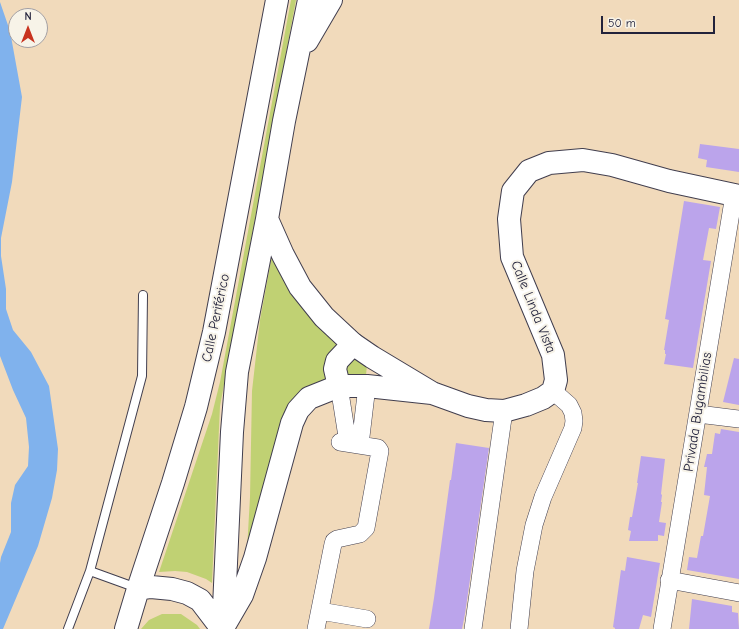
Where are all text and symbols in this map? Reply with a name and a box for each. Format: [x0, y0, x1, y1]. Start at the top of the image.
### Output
north arrow [8, 8, 48, 48]
scale bar [603, 8, 717, 34]
text: N [24, 10, 32, 23]
text: 50 m [608, 16, 636, 30]
street label: Calle Linda Vista [507, 258, 559, 356]
street label: Calle Periférico [198, 272, 234, 364]
street label: Privada Bugambilias [680, 351, 716, 473]

